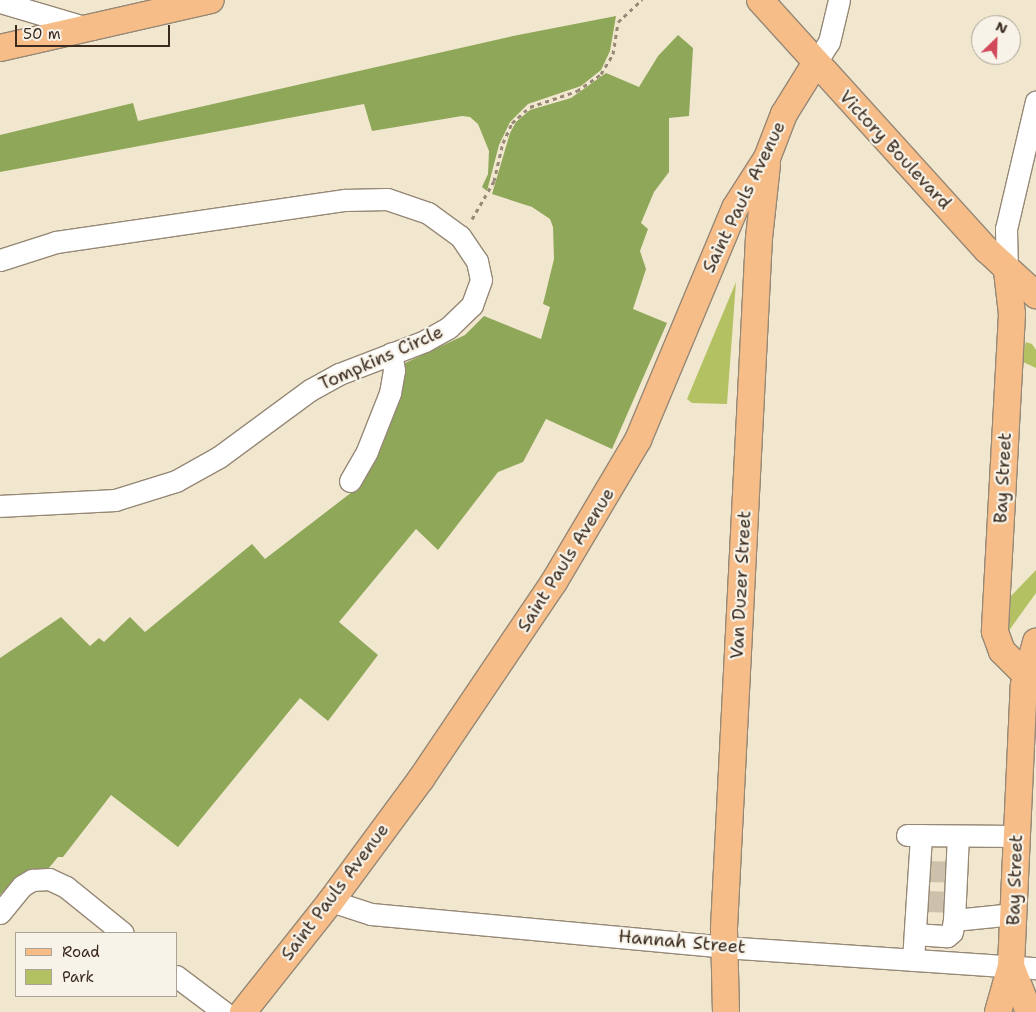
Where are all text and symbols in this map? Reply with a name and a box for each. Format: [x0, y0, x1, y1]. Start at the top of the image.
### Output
scale bar [18, 15, 172, 47]
north arrow [971, 15, 1021, 65]
text: N [993, 17, 1010, 38]
text: 50 m [23, 24, 61, 44]
street label: Victory Boulevard [834, 86, 956, 214]
street label: Saint Pauls Avenue [698, 118, 790, 276]
street label: Tompkins Circle [316, 321, 446, 395]
street label: Bay Street [990, 432, 1016, 524]
street label: Saint Pauls Avenue [513, 484, 619, 636]
street label: Van Duzer Street [726, 510, 756, 660]
street label: Saint Pauls Avenue [277, 819, 393, 965]
street label: Bay Street [1003, 834, 1027, 926]
street label: Hannah Street [617, 926, 747, 958]
legend [15, 932, 178, 997]
text: Road [62, 942, 100, 962]
text: Park [62, 967, 94, 987]

